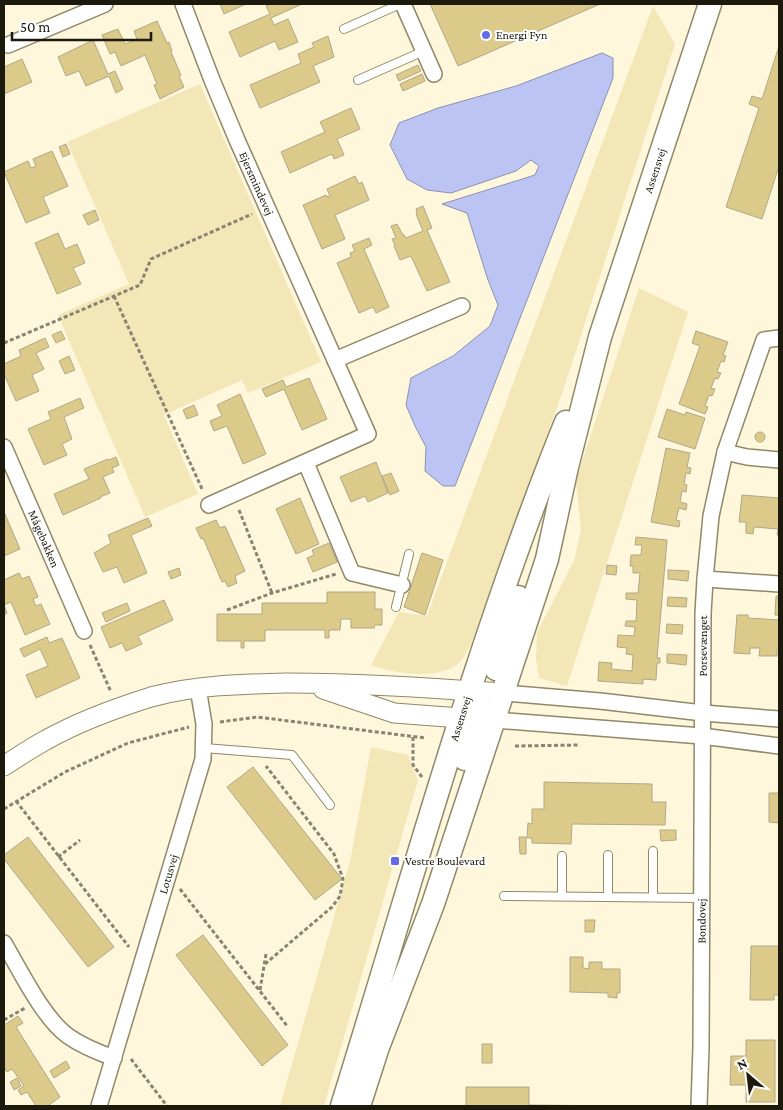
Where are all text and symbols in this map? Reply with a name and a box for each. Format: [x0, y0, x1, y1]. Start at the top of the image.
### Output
scale bar [12, 10, 151, 42]
text: 50 m [20, 19, 50, 35]
place label: Energi Fyn [496, 28, 548, 42]
marker: Energi Fyn [480, 29, 492, 41]
street label: Assensvej [641, 146, 669, 195]
street label: Ejersmindevej [236, 150, 277, 218]
street label: Mågebakken [25, 508, 63, 570]
street label: Porsevænget [696, 614, 710, 677]
street label: Assensvej [447, 694, 474, 743]
street label: Lotusvej [156, 853, 181, 896]
place label: Vestre Boulevard [405, 854, 486, 868]
marker: Vestre Boulevard [389, 855, 401, 867]
street label: Bondovej [694, 899, 709, 944]
north arrow [723, 1050, 773, 1100]
text: N [734, 1054, 750, 1073]

